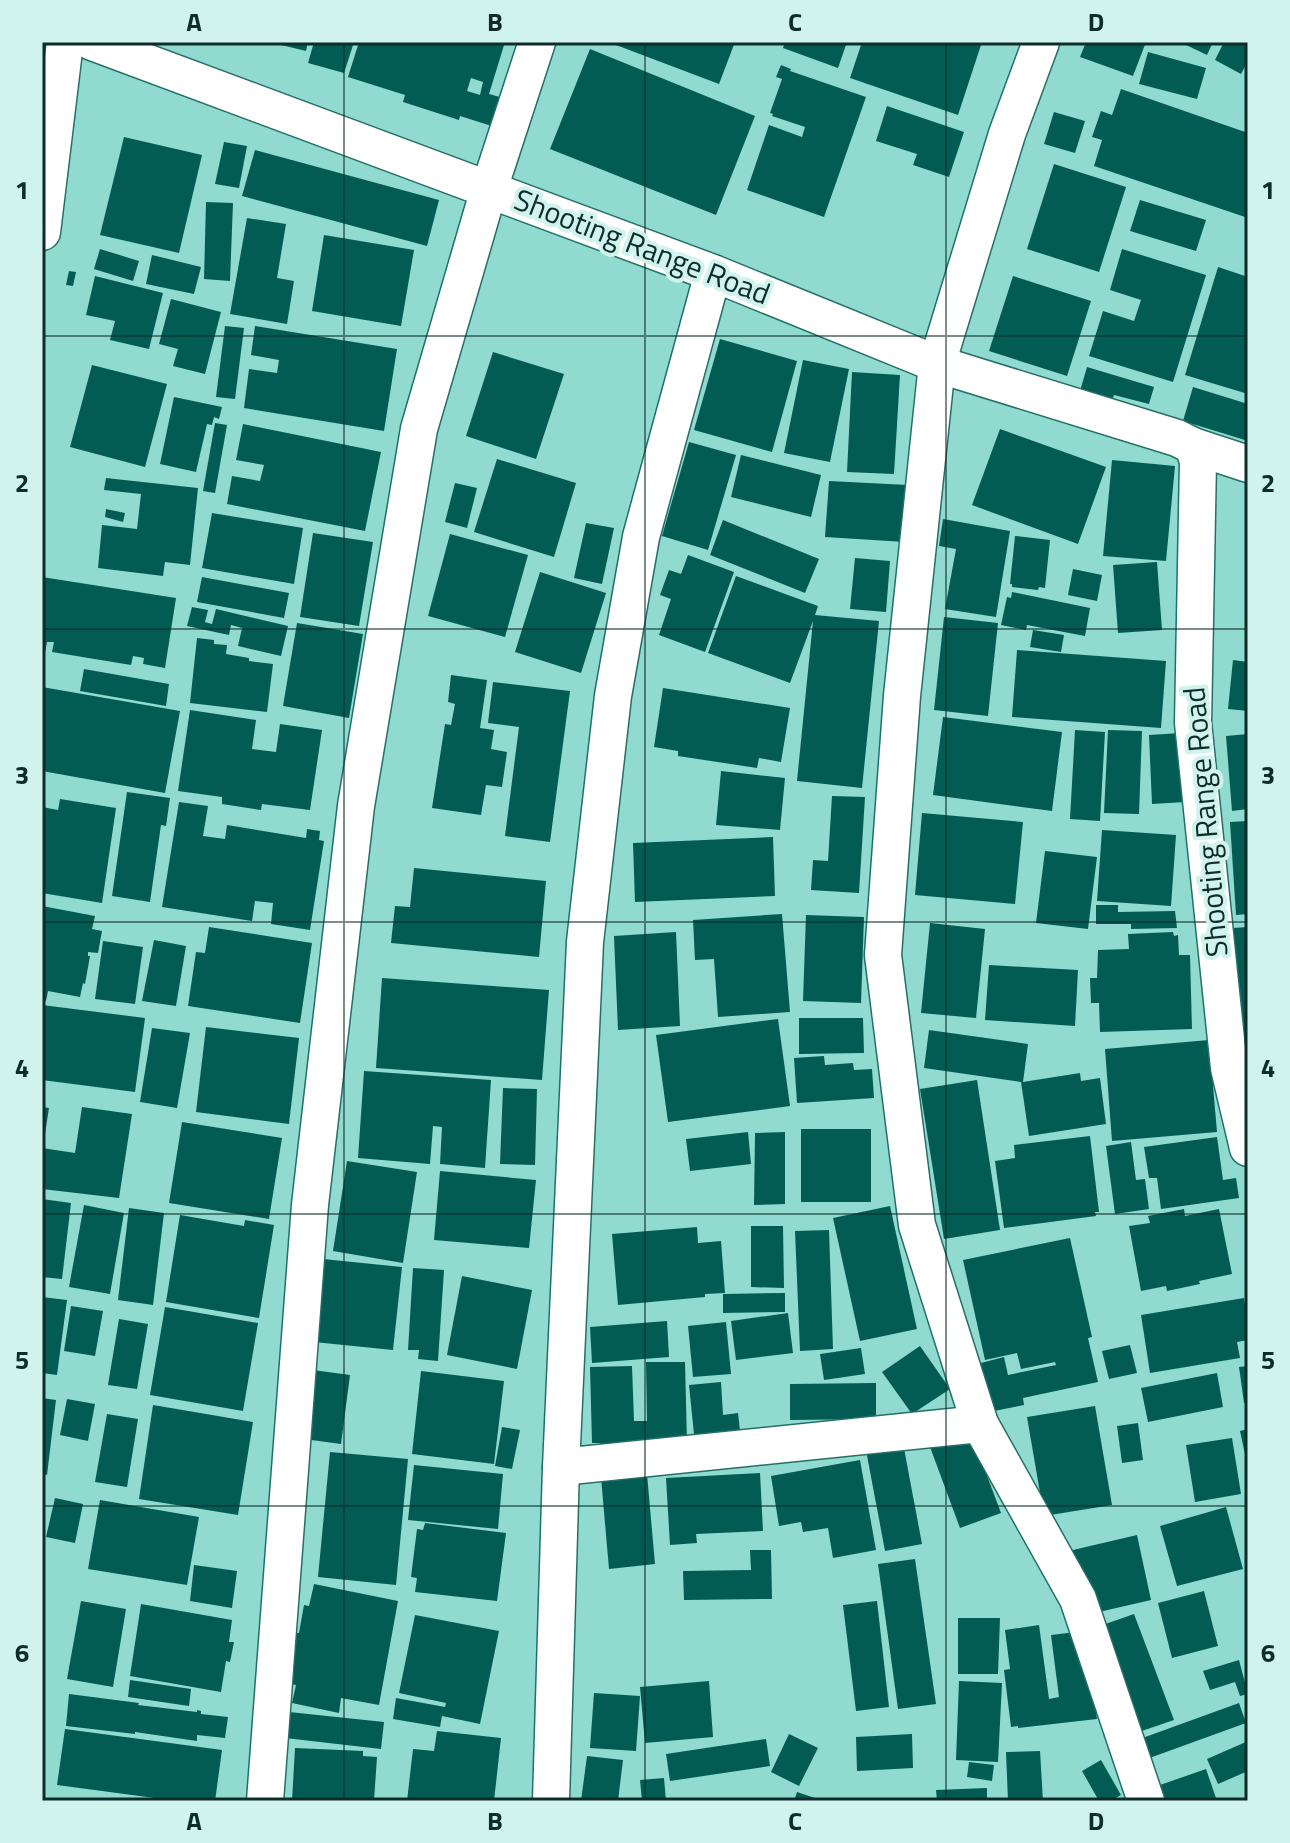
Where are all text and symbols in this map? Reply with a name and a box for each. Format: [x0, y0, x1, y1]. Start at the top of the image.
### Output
text: A [186, 2, 202, 41]
text: B [487, 2, 503, 41]
text: C [788, 2, 802, 41]
text: D [1088, 2, 1104, 41]
text: 1 [15, 170, 29, 209]
text: 1 [1261, 170, 1275, 209]
street label: Shooting Range Road [508, 176, 777, 316]
text: 2 [15, 463, 29, 502]
text: 2 [1261, 463, 1275, 502]
street label: Shooting Range Road [1170, 685, 1240, 959]
text: 3 [15, 755, 29, 794]
text: 3 [1261, 755, 1275, 794]
text: 4 [15, 1048, 29, 1087]
text: 4 [1261, 1048, 1275, 1087]
text: 5 [15, 1340, 29, 1379]
text: 5 [1261, 1340, 1275, 1379]
text: 6 [15, 1633, 29, 1672]
text: 6 [1261, 1633, 1275, 1672]
text: A [186, 1801, 202, 1840]
text: B [487, 1801, 503, 1840]
text: C [788, 1801, 802, 1840]
text: D [1088, 1801, 1104, 1840]

